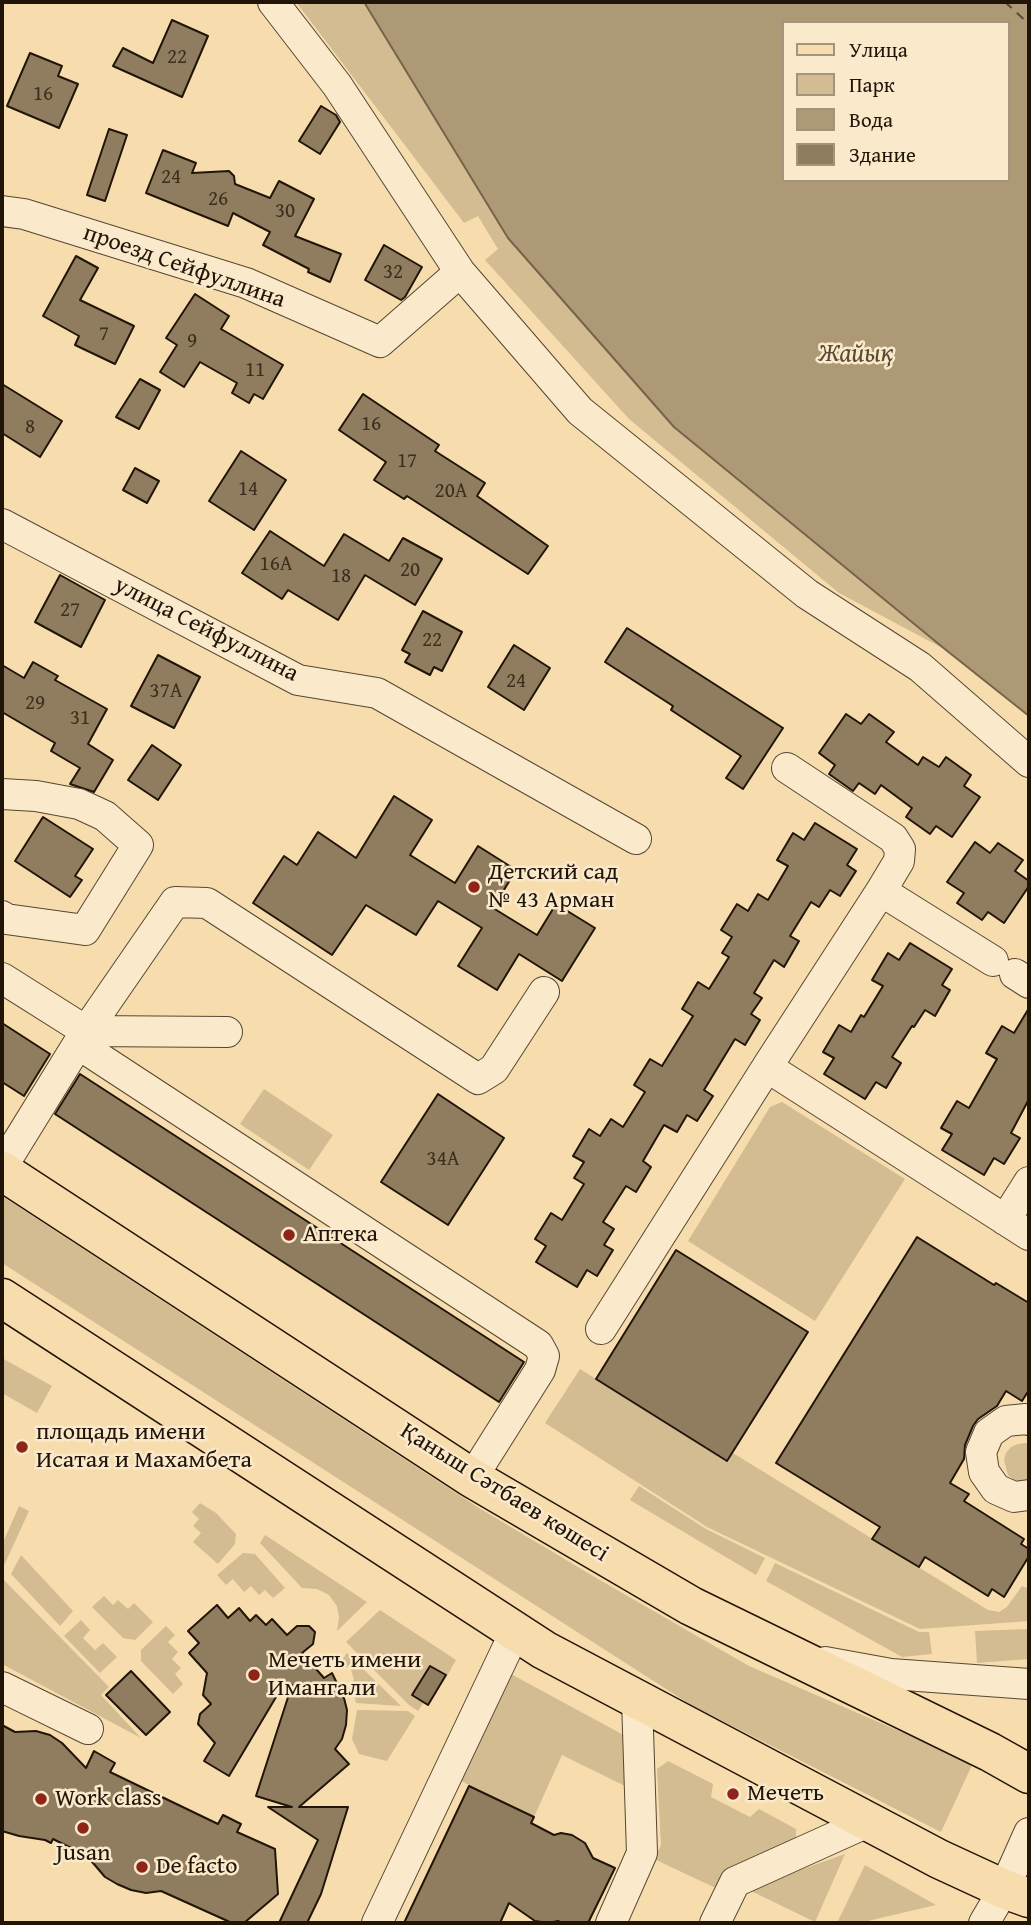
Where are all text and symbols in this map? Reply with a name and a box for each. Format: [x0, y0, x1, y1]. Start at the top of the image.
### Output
legend [782, 21, 1010, 182]
text: Улица [849, 34, 908, 65]
house number: 22 [167, 45, 187, 71]
text: Парк [849, 69, 895, 100]
house number: 16 [33, 82, 53, 108]
text: Вода [849, 104, 893, 135]
text: Здание [849, 139, 916, 170]
house number: 24 [161, 165, 181, 191]
house number: 26 [208, 187, 228, 213]
house number: 30 [275, 199, 295, 225]
street label: проезд Сейфуллина [79, 219, 289, 315]
house number: 32 [383, 260, 403, 286]
house number: 7 [99, 322, 109, 348]
house number: 9 [187, 329, 197, 355]
water label: Жайық [818, 338, 894, 370]
house number: 11 [245, 358, 265, 384]
house number: 16 [361, 412, 381, 438]
house number: 8 [25, 415, 35, 441]
house number: 17 [397, 449, 417, 475]
house number: 14 [238, 477, 258, 503]
house number: 20А [435, 479, 467, 505]
house number: 16А [260, 552, 292, 578]
house number: 20 [400, 558, 420, 584]
house number: 18 [331, 564, 351, 590]
street label: улица Сейфуллина [109, 571, 303, 689]
house number: 27 [60, 598, 80, 624]
house number: 22 [422, 628, 442, 654]
house number: 24 [506, 669, 526, 695]
house number: 37А [150, 679, 182, 705]
house number: 29 [25, 691, 45, 717]
house number: 31 [70, 706, 90, 732]
place label: Детский сад № 43 Арман [488, 859, 618, 915]
marker: Детский сад № 43 Арман [466, 879, 482, 895]
house number: 34А [427, 1147, 459, 1173]
place label: Аптека [303, 1221, 378, 1249]
marker: Аптека [281, 1227, 297, 1243]
street label: Қаныш Сәтбаев көшесі [395, 1417, 613, 1569]
place label: площадь имени Исатая и Махамбета [36, 1419, 252, 1475]
marker: площадь имени Исатая и Махамбета [14, 1439, 30, 1455]
place label: Мечеть имени Имангали [268, 1647, 421, 1703]
marker: Мечеть имени Имангали [246, 1667, 262, 1683]
place label: Мечеть [747, 1780, 824, 1808]
place label: Work class [55, 1785, 161, 1813]
marker: Мечеть [725, 1786, 741, 1802]
marker: Work class [33, 1791, 49, 1807]
marker: Jusan [75, 1820, 91, 1836]
place label: Jusan [56, 1840, 110, 1868]
place label: De facto [156, 1853, 238, 1881]
marker: De facto [134, 1859, 150, 1875]

